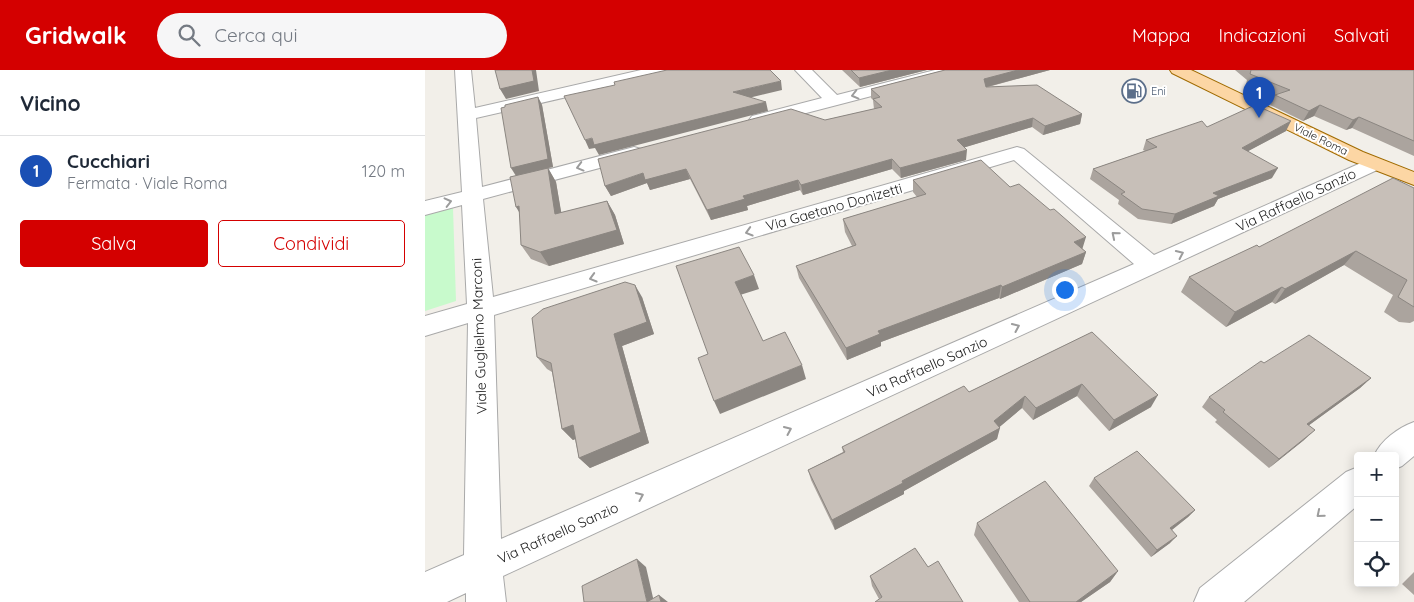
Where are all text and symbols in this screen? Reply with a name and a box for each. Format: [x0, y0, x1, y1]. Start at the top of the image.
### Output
search box [157, 13, 507, 58]
text: Gridwalk [25, 20, 127, 50]
icon: search [175, 21, 203, 49]
text: Cerca qui [215, 23, 298, 47]
text: Mappa [1132, 24, 1190, 47]
text: Indicazioni [1218, 24, 1306, 47]
text: Salvati [1334, 24, 1389, 47]
pin: 1 [1243, 77, 1275, 118]
fuel station icon: Eni [1121, 78, 1147, 104]
place label: Eni [1151, 84, 1166, 98]
one-way arrow [851, 89, 860, 100]
text: Vicino [20, 90, 81, 116]
street label: Viale Roma [1292, 120, 1350, 158]
text: Cucchiari [67, 149, 150, 173]
text: 1 [33, 161, 39, 181]
text: 120 m [362, 161, 405, 181]
one-way arrow [576, 162, 584, 172]
street label: Via Raffaello Sanzio [1233, 164, 1359, 236]
text: Fermata · Viale Roma [67, 173, 228, 193]
street label: Via Gaetano Donizetti [764, 179, 904, 235]
one-way arrow [443, 197, 452, 208]
button: Salva [20, 220, 208, 267]
button: Condividi [218, 220, 405, 267]
one-way arrow [745, 226, 753, 236]
one-way arrow [1112, 232, 1121, 241]
one-way arrow [1175, 249, 1184, 260]
street label: Viale Guglielmo Marconi [467, 258, 491, 414]
one-way arrow [589, 272, 597, 282]
your location [1052, 277, 1078, 303]
one-way arrow [1011, 323, 1020, 334]
street label: Via Raffaello Sanzio [864, 332, 990, 402]
one-way arrow [783, 425, 792, 436]
map controls [1354, 452, 1399, 587]
button: + [1354, 452, 1399, 497]
one-way arrow [635, 492, 644, 502]
button: − [1354, 497, 1399, 542]
street label: Via Raffaello Sanzio [495, 498, 621, 568]
one-way arrow [1317, 508, 1326, 517]
button: locate [1354, 542, 1399, 587]

